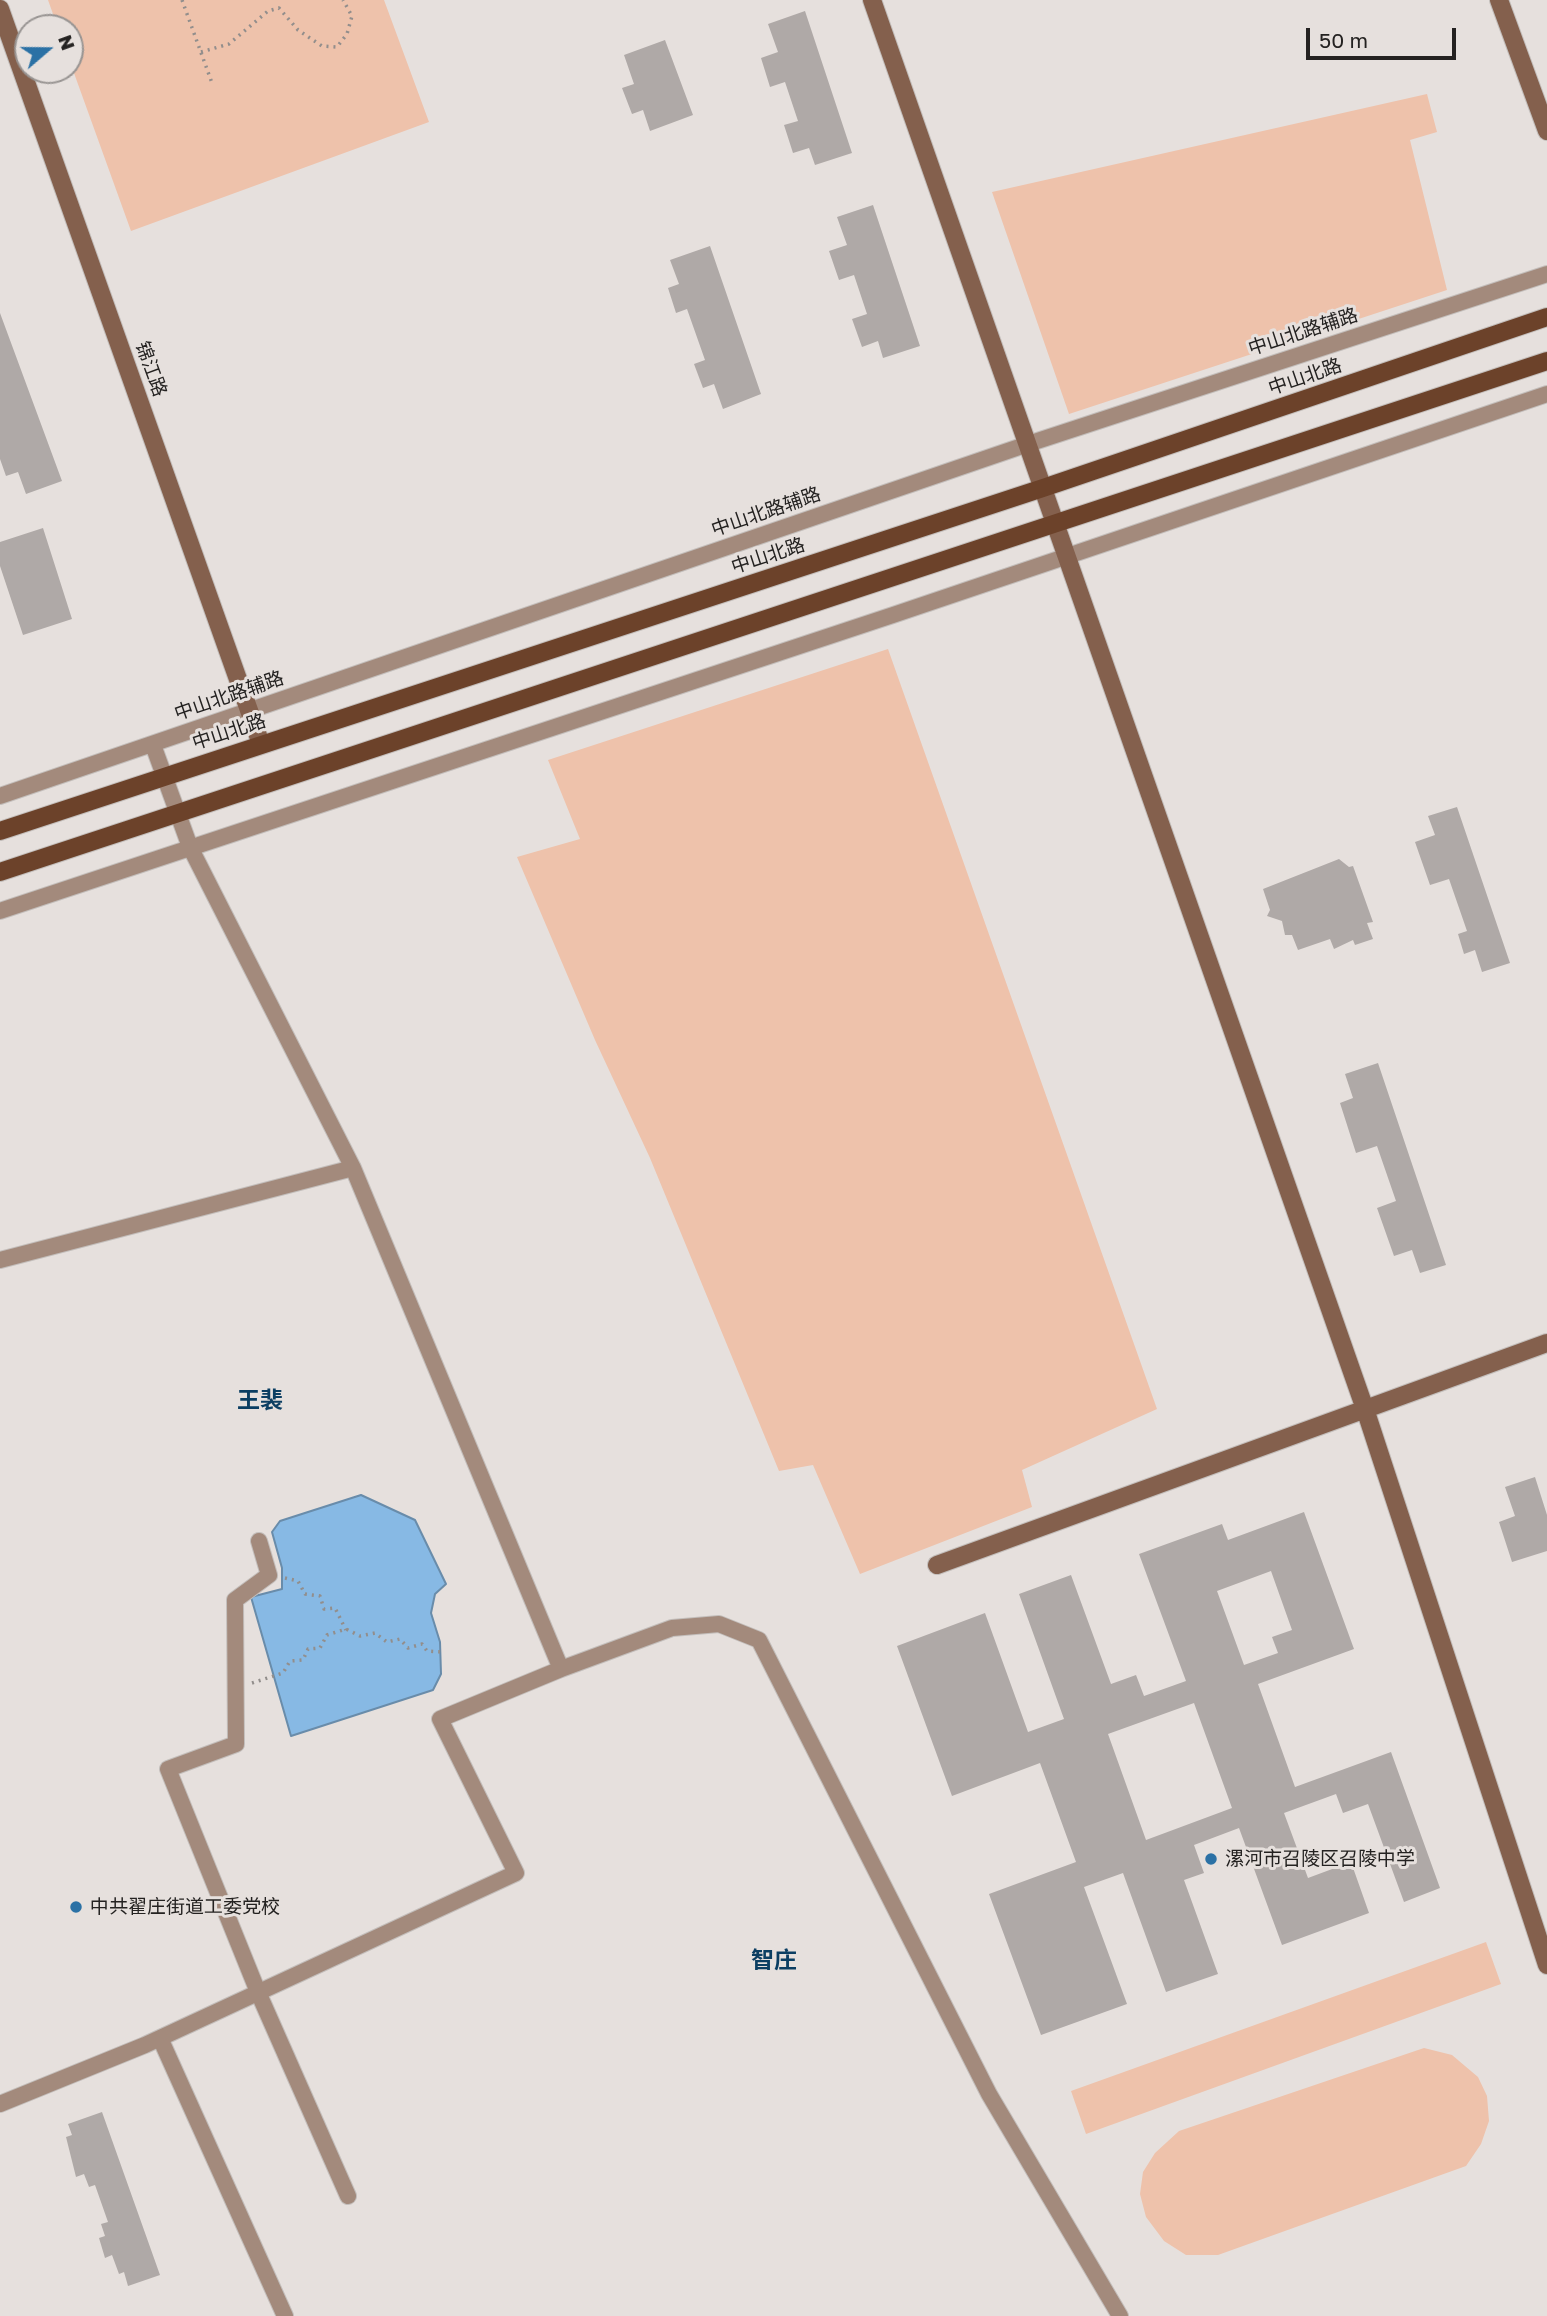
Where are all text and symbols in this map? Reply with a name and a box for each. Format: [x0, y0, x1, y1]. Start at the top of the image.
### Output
north arrow [14, 14, 84, 84]
scale bar [1309, 14, 1460, 58]
text: 50 m [1319, 27, 1368, 53]
text: N [54, 32, 81, 53]
street label: 中山北路辅路 [1245, 304, 1361, 360]
street label: 锦江路 [131, 338, 171, 400]
street label: 中山北路 [1265, 354, 1345, 400]
street label: 中山北路辅路 [708, 483, 824, 541]
street label: 中山北路 [728, 533, 808, 579]
street label: 中山北路辅路 [171, 667, 287, 725]
street label: 中山北路 [189, 709, 269, 755]
district label: 王裴 [237, 1387, 283, 1415]
place label: 漯河市召陵区召陵中学 [1225, 1848, 1415, 1870]
marker: 漯河市召陵区召陵中学 [1203, 1851, 1219, 1867]
place label: 中共翟庄街道工委党校 [90, 1896, 280, 1918]
marker: 中共翟庄街道工委党校 [68, 1899, 84, 1915]
district label: 智庄 [751, 1947, 797, 1975]

